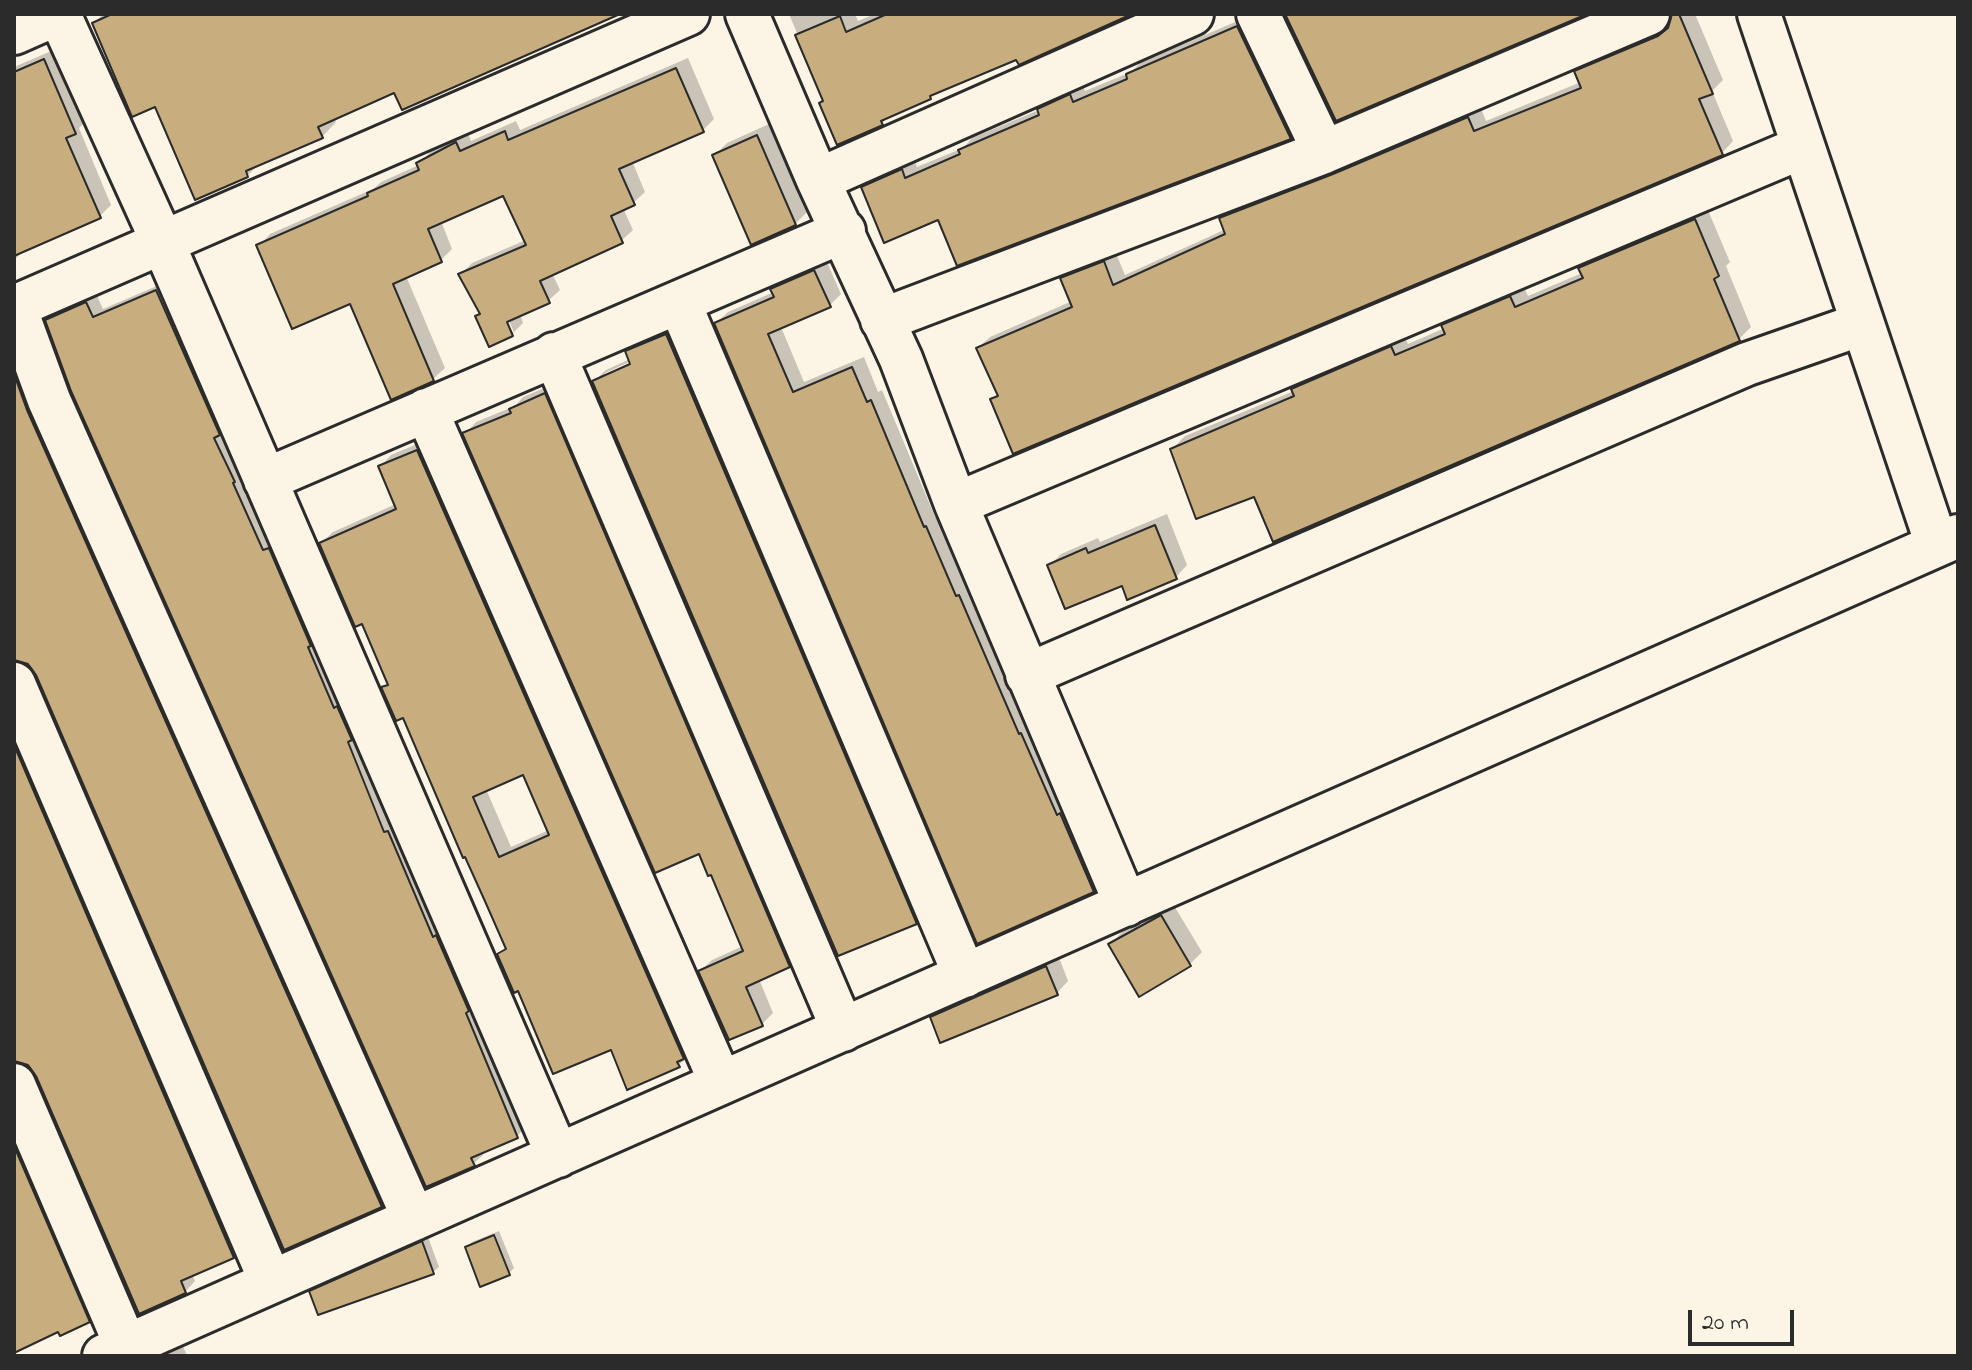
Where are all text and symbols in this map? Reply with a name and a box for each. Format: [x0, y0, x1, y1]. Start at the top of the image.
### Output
scale bar [1692, 1294, 1798, 1344]
text: 20 m [1702, 1306, 1749, 1341]

